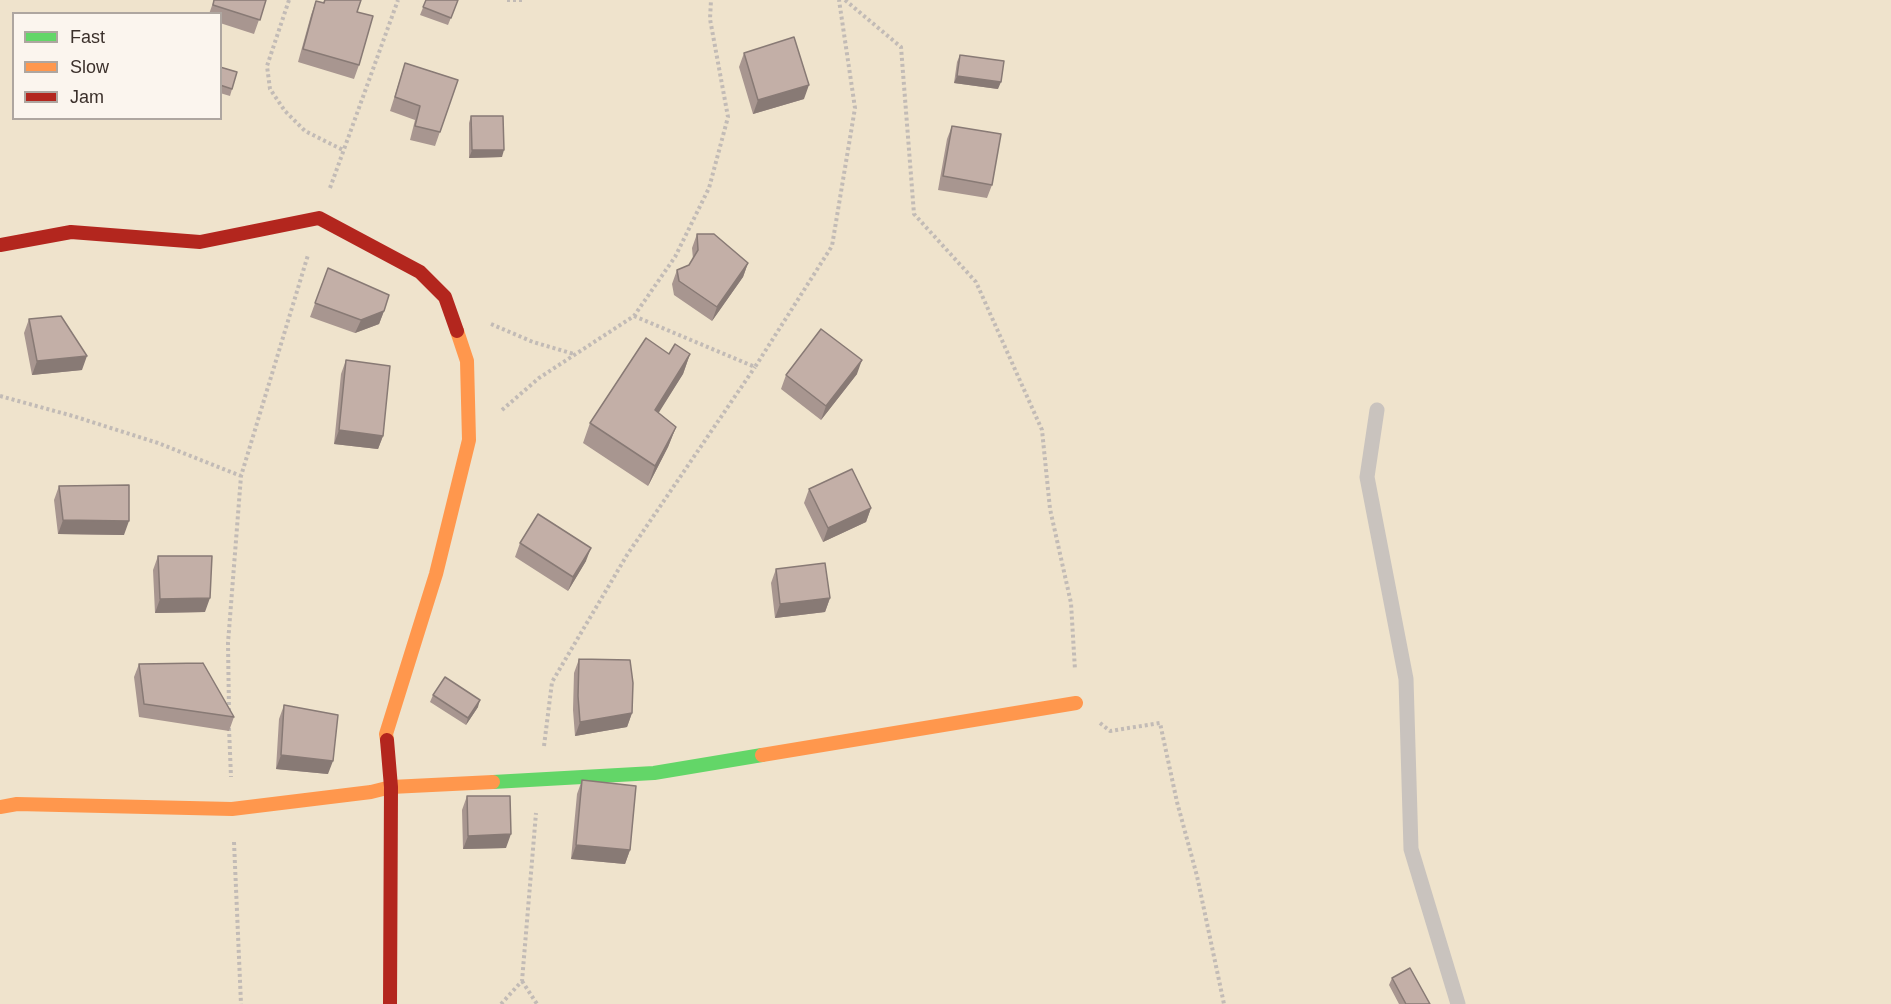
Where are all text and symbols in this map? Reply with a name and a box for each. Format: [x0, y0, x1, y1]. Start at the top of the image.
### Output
legend [12, 12, 222, 120]
text: Fast [70, 27, 105, 47]
text: Slow [70, 57, 109, 77]
text: Jam [70, 87, 104, 107]

